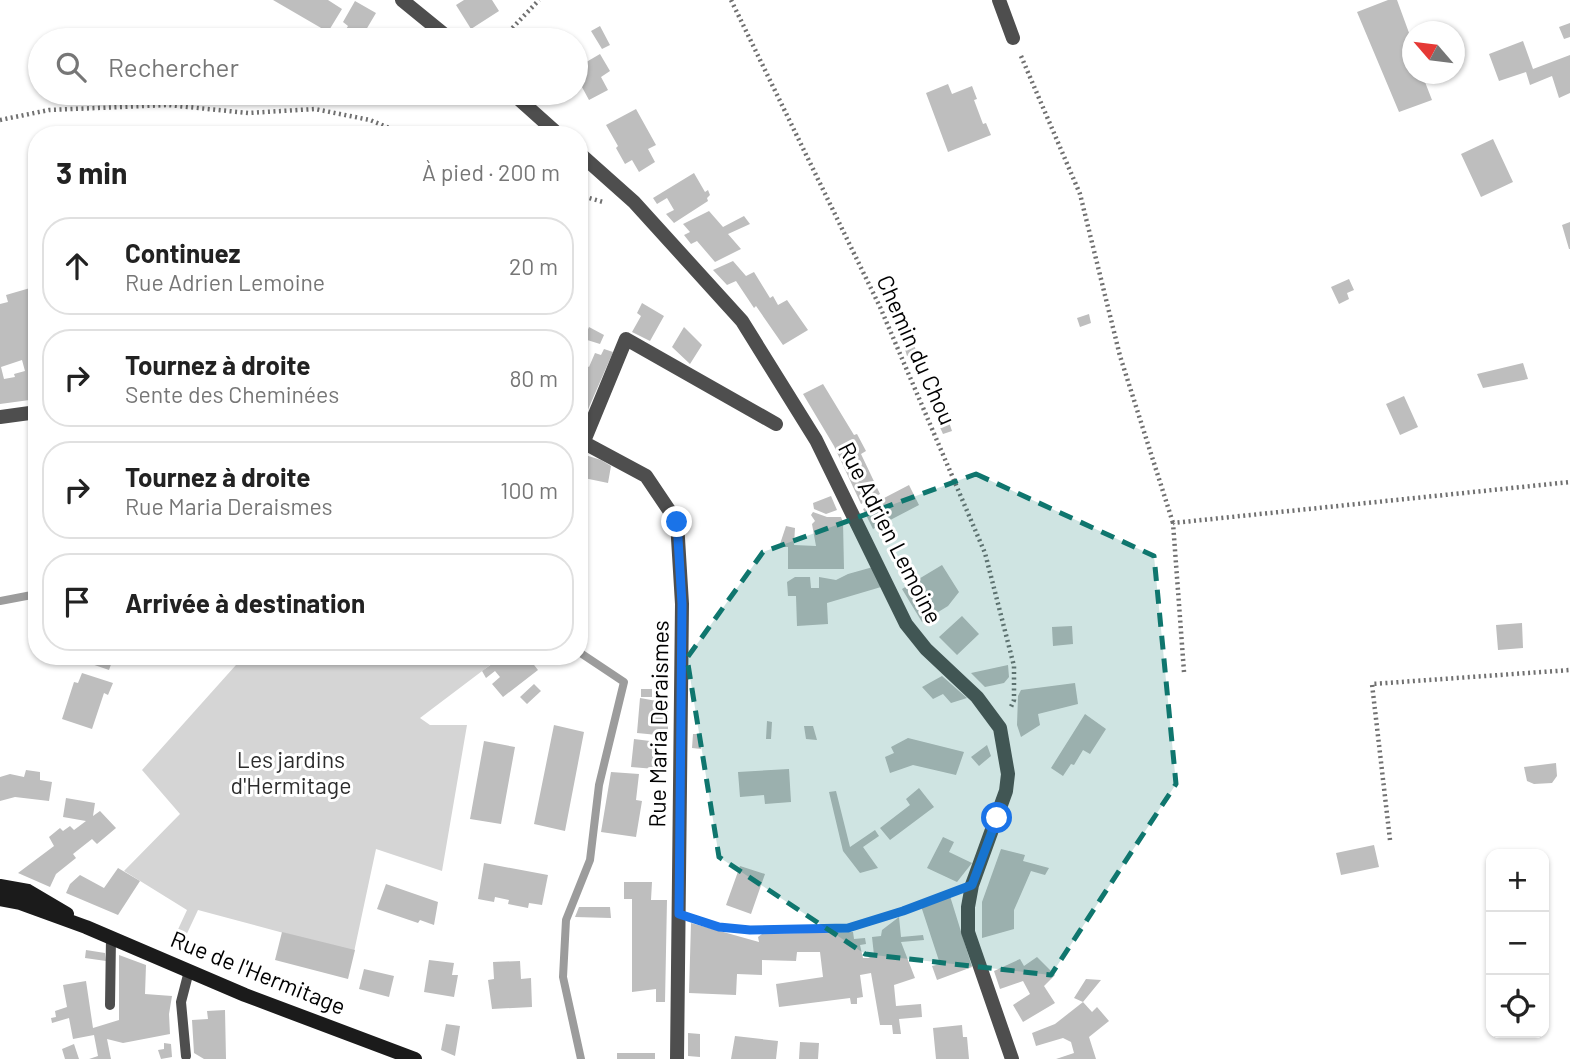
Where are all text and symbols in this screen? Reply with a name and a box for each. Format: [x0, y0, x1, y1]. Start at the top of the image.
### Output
north arrow [1402, 21, 1465, 84]
search box [28, 28, 588, 105]
icon: search [52, 48, 90, 86]
text: Rechercher [108, 51, 239, 82]
text: 3 min [56, 154, 127, 190]
text: À pied · 200 m [422, 158, 560, 186]
text: Continuez [125, 237, 241, 268]
icon: ahead [58, 247, 96, 285]
text: 20 m [509, 252, 558, 280]
text: Rue Adrien Lemoine [125, 268, 325, 296]
street label: Chemin du Chou [871, 270, 962, 429]
text: Tournez à droite [125, 349, 310, 380]
icon: right [58, 359, 96, 397]
text: 80 m [509, 364, 558, 392]
text: Sente des Cheminées [125, 380, 339, 408]
street label: Rue Adrien Lemoine [833, 437, 949, 628]
text: Tournez à droite [125, 461, 310, 492]
icon: right [58, 471, 96, 509]
text: 100 m [500, 476, 558, 504]
text: Rue Maria Deraismes [125, 492, 333, 520]
route end [661, 506, 692, 537]
icon: arrive [58, 583, 96, 621]
text: Arrivée à destination [125, 587, 365, 618]
street label: Rue Maria Deraismes [642, 620, 674, 828]
park label: Les jardins d'Hermitage [231, 745, 351, 799]
route start [981, 802, 1012, 833]
map controls [1486, 849, 1549, 1038]
button: + [1486, 849, 1549, 912]
button: − [1486, 912, 1549, 975]
street label: Rue de l'Hermitage [167, 924, 350, 1020]
button: locate [1486, 975, 1549, 1038]

